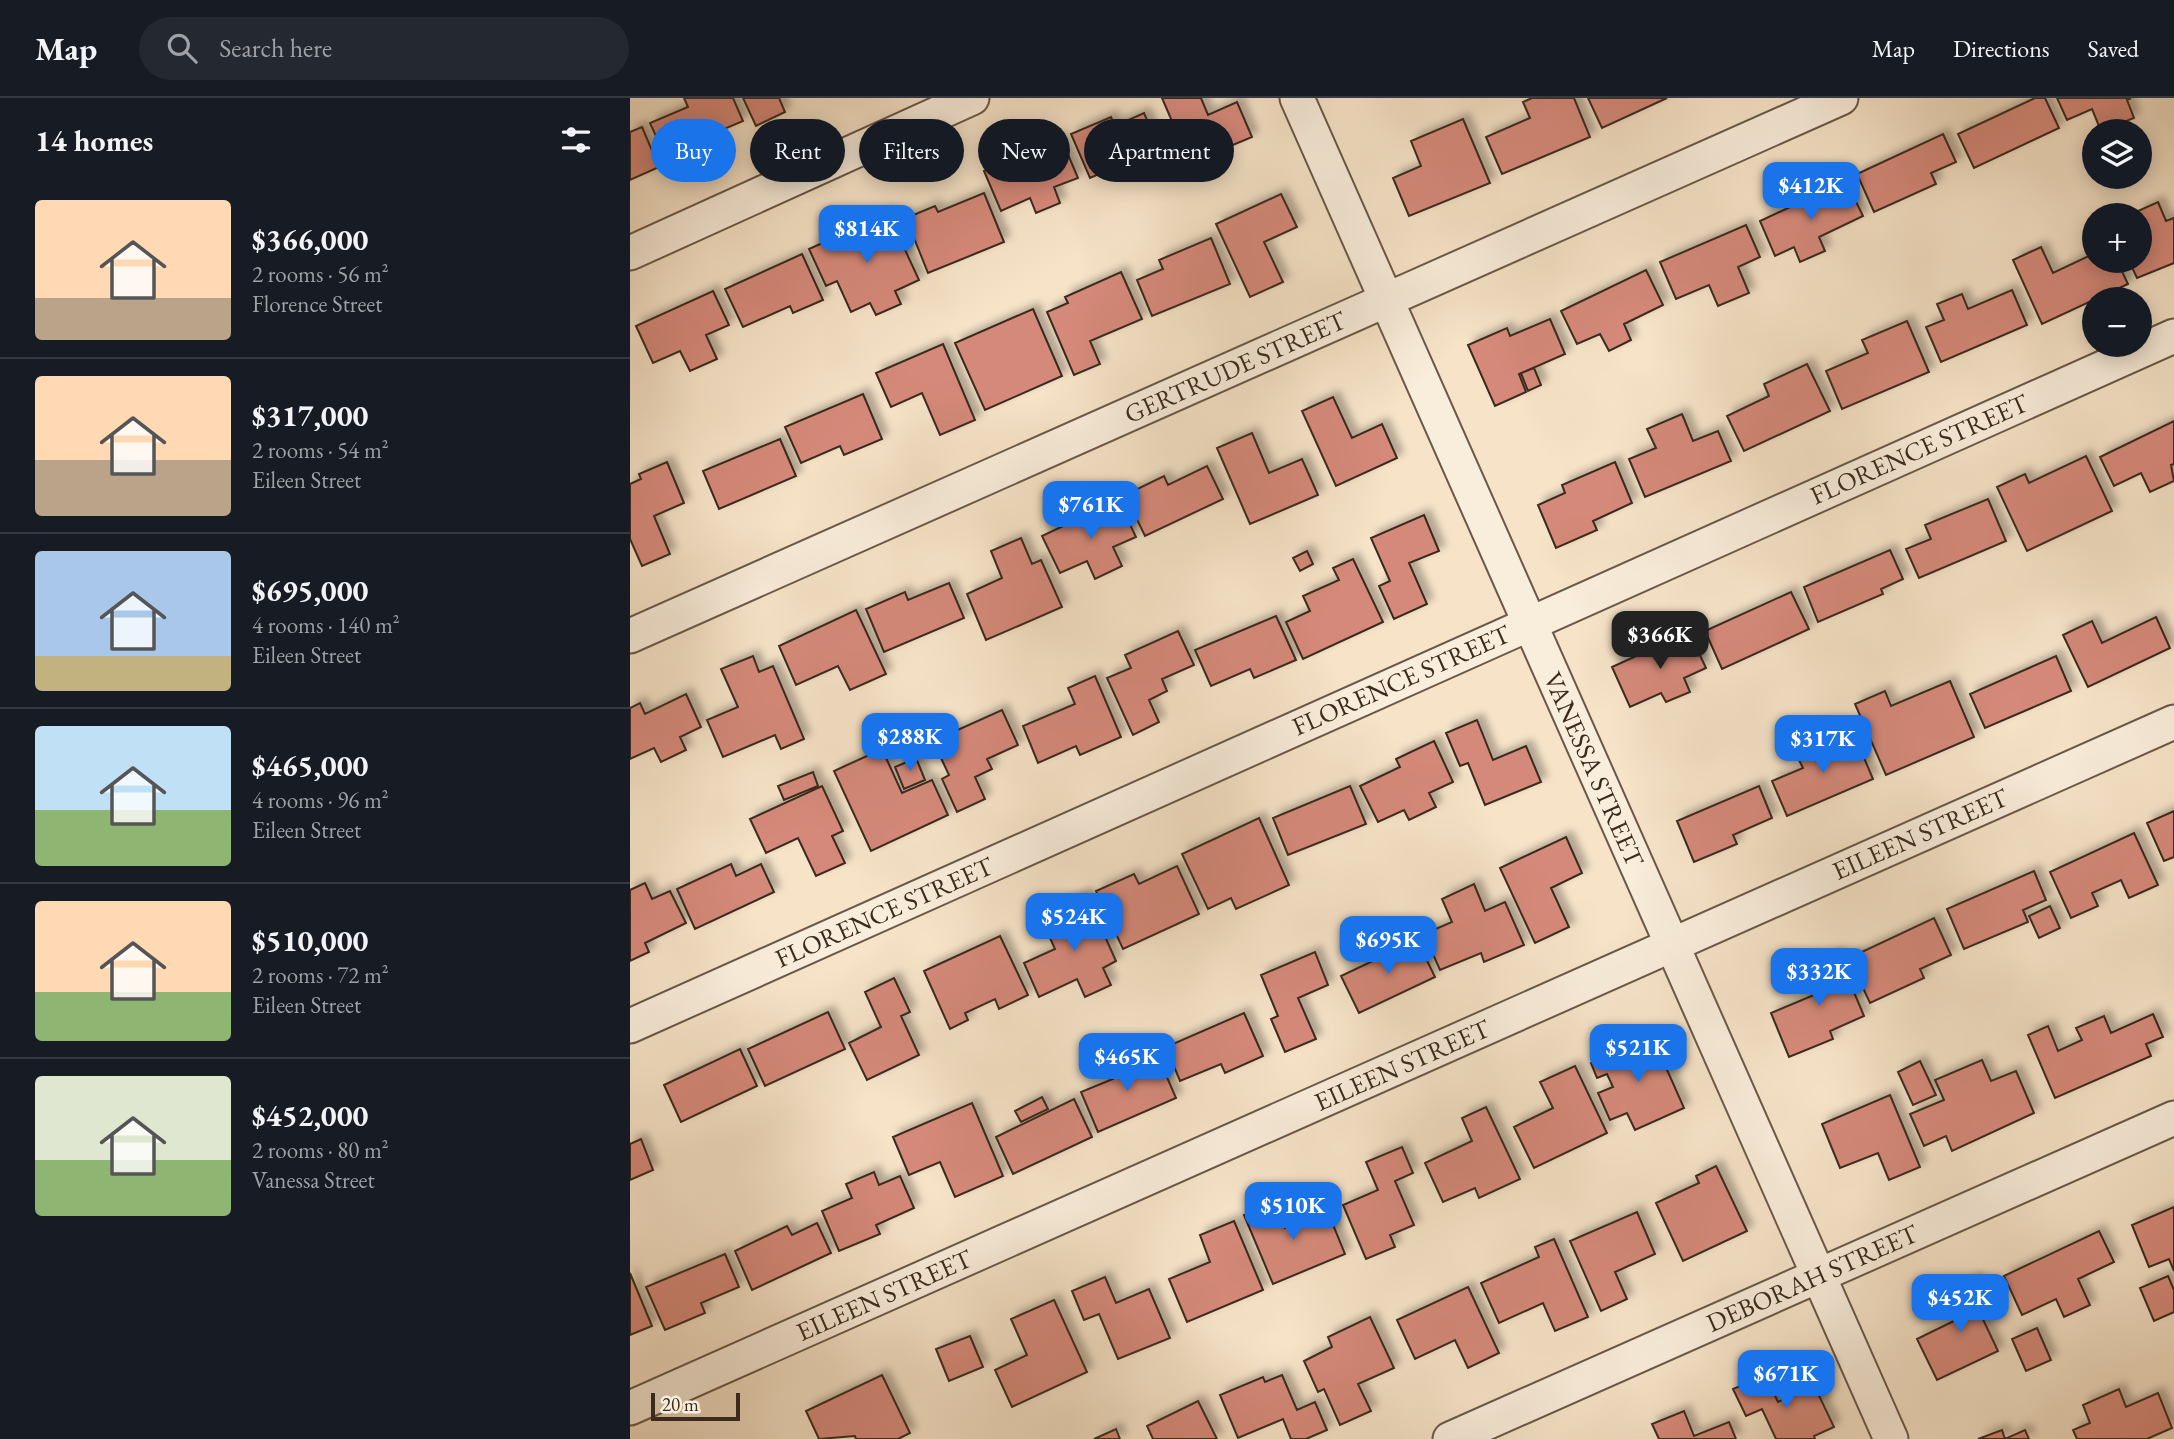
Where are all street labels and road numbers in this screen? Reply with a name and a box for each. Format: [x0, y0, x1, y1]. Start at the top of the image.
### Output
street label: GERTRUDE STREET [1119, 303, 1352, 431]
street label: FLORENCE STREET [1805, 385, 2034, 512]
street label: FLORENCE STREET [1287, 616, 1516, 743]
street label: VANESSA STREET [1536, 666, 1652, 872]
street label: EILEEN STREET [1827, 780, 2014, 888]
street label: FLORENCE STREET [770, 848, 999, 975]
street label: EILEEN STREET [1309, 1011, 1496, 1119]
street label: DEBORAH STREET [1701, 1216, 1924, 1340]
street label: EILEEN STREET [791, 1241, 978, 1349]

